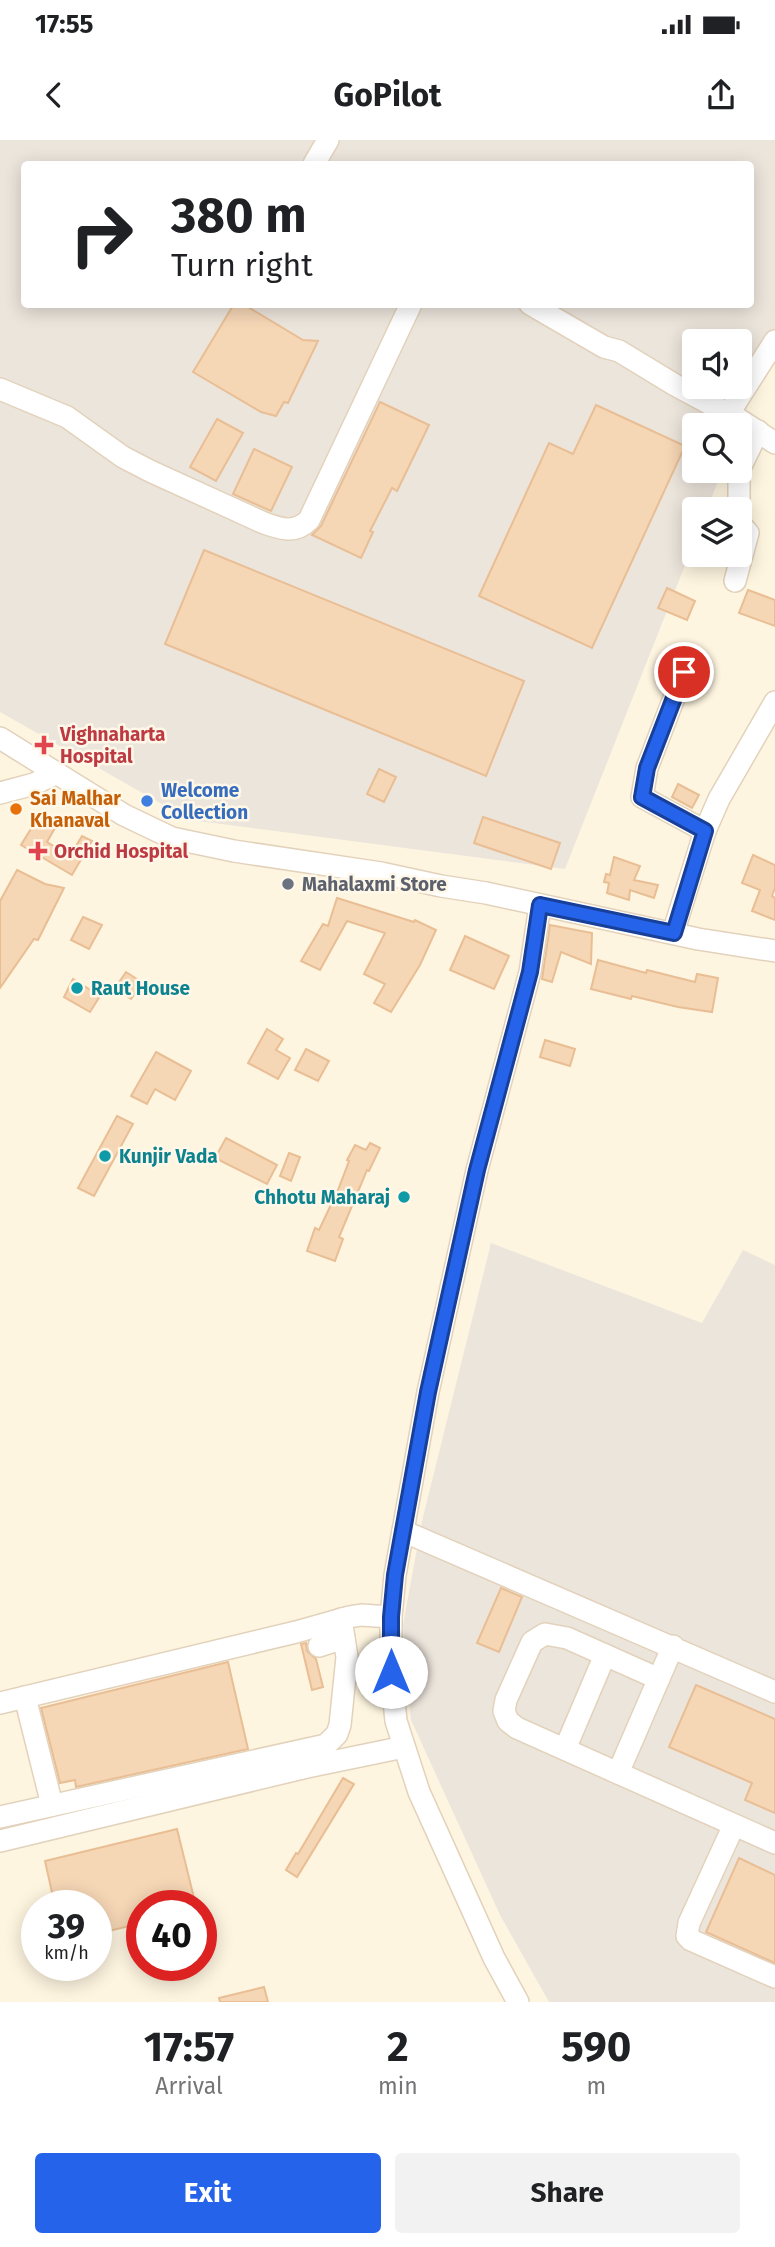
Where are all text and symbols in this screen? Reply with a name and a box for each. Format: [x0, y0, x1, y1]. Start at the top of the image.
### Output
text: 17:55 [35, 9, 93, 40]
icon: back [35, 76, 73, 114]
text: GoPilot [334, 76, 441, 114]
icon: share [702, 76, 740, 114]
text: 380 m [171, 186, 307, 245]
icon: right [56, 189, 147, 280]
text: Turn right [171, 246, 313, 284]
map controls [682, 329, 752, 567]
button: sound [682, 329, 752, 399]
button: search [682, 413, 752, 483]
button: layers [682, 497, 752, 567]
pin [654, 642, 714, 702]
icon: arrive [665, 653, 703, 691]
place label: Vighnaharta Hospital [59, 723, 166, 768]
marker: Vighnaharta Hospital [34, 735, 54, 755]
place label: Welcome Collection [161, 779, 248, 824]
place label: Sai Malhar Khanaval [30, 787, 121, 832]
marker: Welcome Collection [139, 793, 155, 809]
marker: Sai Malhar Khanaval [8, 801, 24, 817]
place label: Orchid Hospital [54, 840, 188, 863]
marker: Orchid Hospital [28, 841, 48, 861]
place label: Mahalaxmi Store [302, 873, 447, 896]
marker: Mahalaxmi Store [280, 876, 296, 892]
place label: Raut House [91, 977, 190, 1000]
marker: Raut House [69, 980, 85, 996]
place label: Kunjir Vada [119, 1145, 218, 1168]
marker: Kunjir Vada [97, 1148, 113, 1164]
place label: Chhotu Maharaj [254, 1186, 390, 1209]
marker: Chhotu Maharaj [396, 1189, 412, 1205]
position arrow [354, 1635, 428, 1709]
speed limit sign: 40 [126, 1890, 217, 1981]
text: 39 [48, 1905, 85, 1947]
text: km/h [44, 1942, 89, 1964]
text: 17:57 [144, 2022, 234, 2072]
text: 2 [387, 2022, 409, 2072]
text: 590 [561, 2022, 631, 2072]
text: Arrival [155, 2072, 223, 2100]
text: min [378, 2072, 418, 2100]
text: m [586, 2072, 606, 2100]
button: Exit [35, 2153, 381, 2233]
button: Share [395, 2153, 740, 2233]

